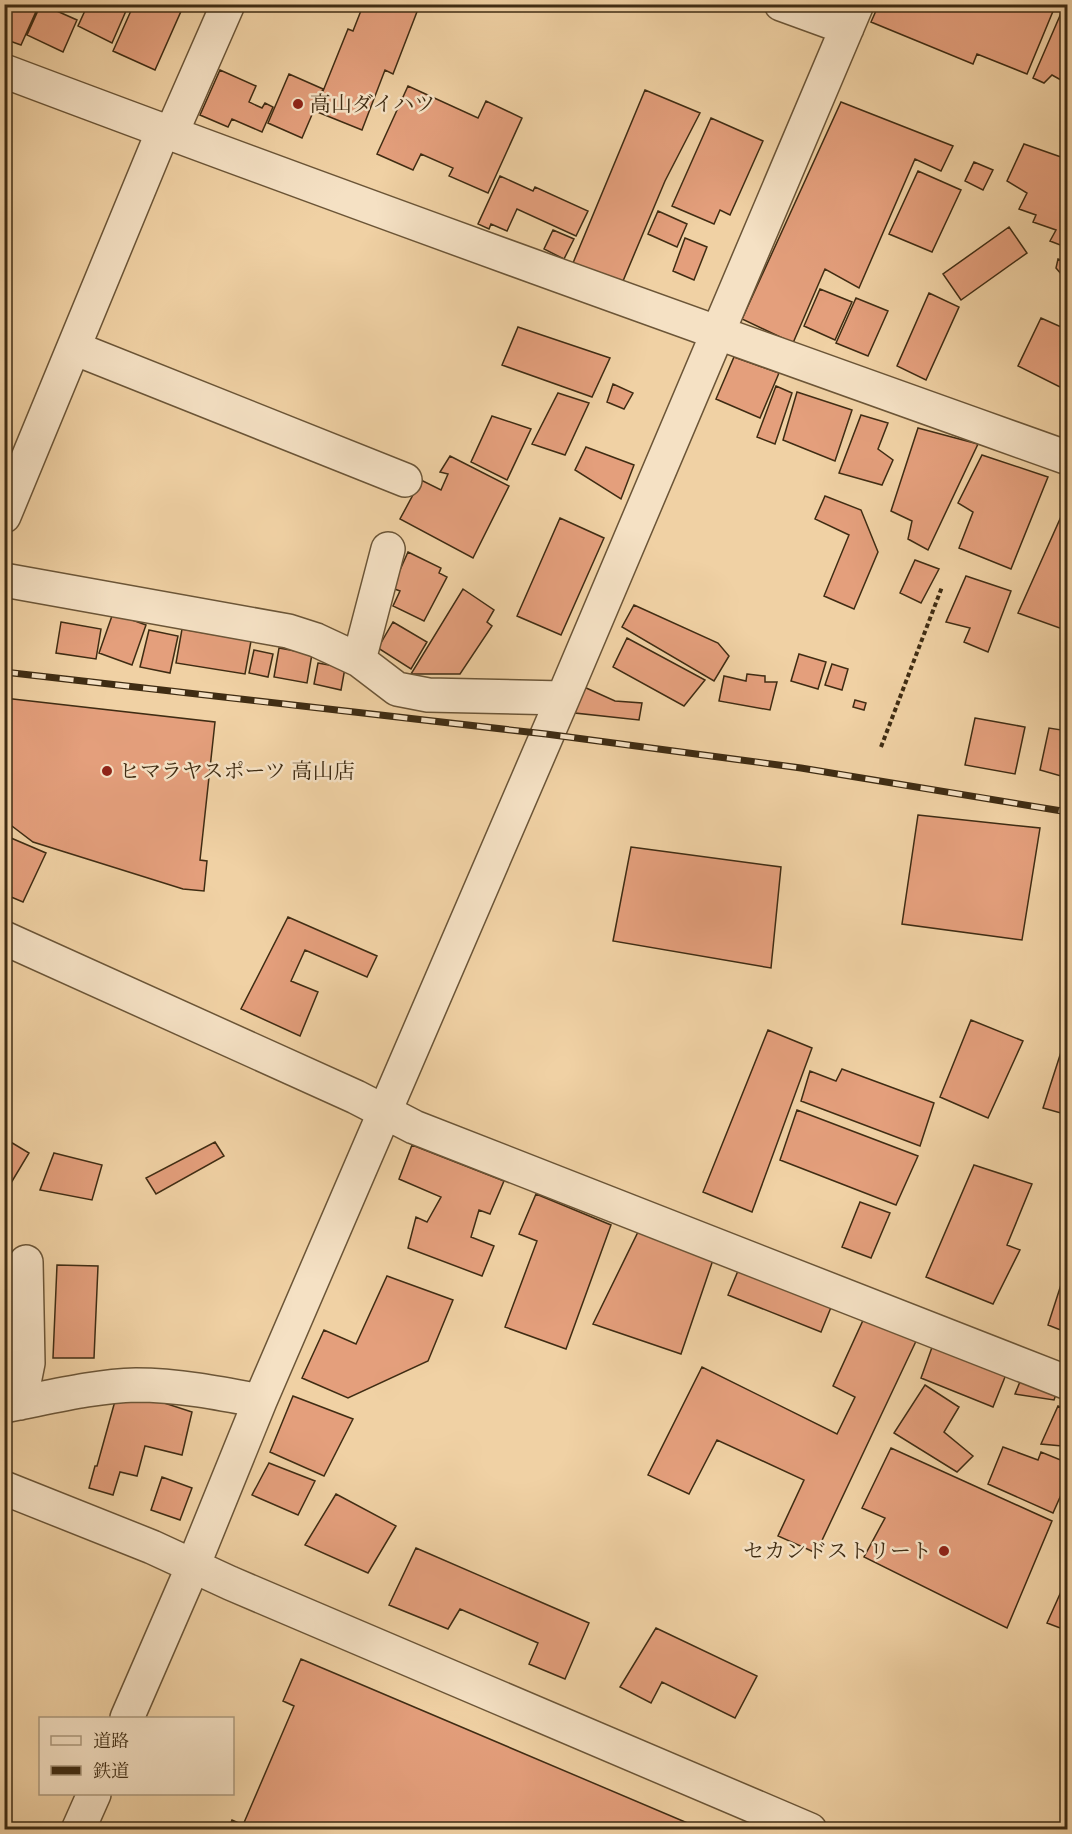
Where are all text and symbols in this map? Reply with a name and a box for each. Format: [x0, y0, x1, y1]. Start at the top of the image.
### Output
place label: 高山ダイハツ [310, 90, 435, 119]
marker: 高山ダイハツ [291, 97, 305, 111]
place label: ヒマラヤスポーツ 高山店 [119, 757, 354, 786]
marker: ヒマラヤスポーツ 高山店 [100, 764, 114, 778]
place label: セカンドストリート [743, 1537, 932, 1566]
marker: セカンドストリート [937, 1544, 951, 1558]
legend [39, 1717, 234, 1795]
text: 道路 [93, 1729, 129, 1754]
text: 鉄道 [93, 1759, 129, 1784]

